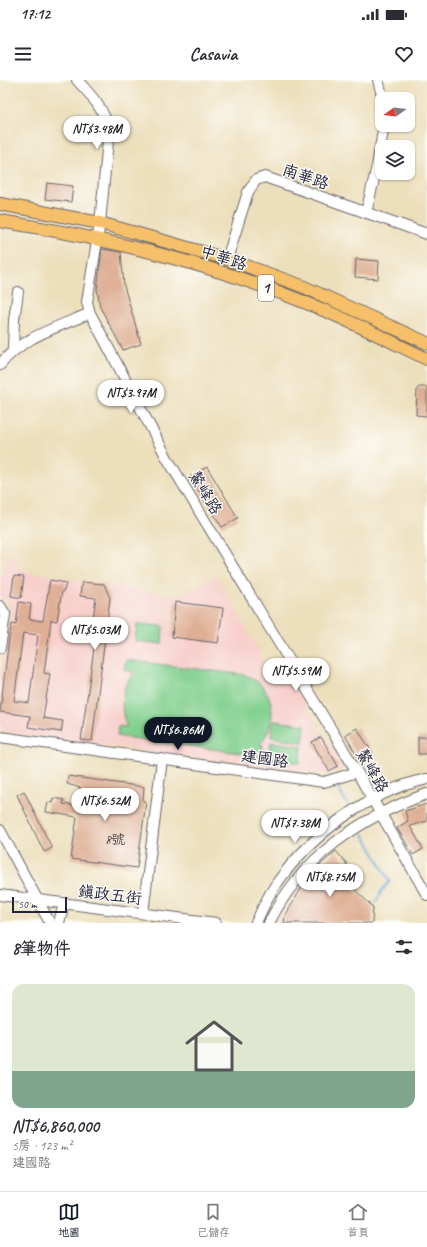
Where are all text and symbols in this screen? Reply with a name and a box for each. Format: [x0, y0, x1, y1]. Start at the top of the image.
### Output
text: 17:12 [20, 5, 50, 24]
icon: menu [12, 43, 34, 65]
text: Casavia [190, 43, 237, 65]
icon: heart [393, 43, 415, 65]
north arrow [375, 92, 415, 132]
map controls [375, 92, 415, 180]
pin: NT$3.48M [56, 116, 138, 150]
text: NT$3.48M [72, 121, 122, 137]
button: layers [375, 140, 415, 180]
street label: 南華路 [280, 160, 332, 194]
street label: 中華路 [198, 241, 250, 275]
road number: 1 [258, 275, 274, 301]
pin: NT$3.97M [90, 380, 172, 414]
text: NT$3.97M [106, 385, 156, 401]
street label: 鰲峰路 [184, 467, 226, 518]
pin: NT$5.03M [54, 617, 136, 651]
text: NT$5.03M [70, 622, 120, 638]
pin: NT$5.59M [255, 658, 337, 692]
text: NT$5.59M [272, 663, 320, 679]
pin: NT$6.86M [137, 717, 219, 751]
text: NT$6.86M [153, 722, 203, 738]
street label: 鰲峰路 [351, 745, 393, 796]
street label: 建國路 [240, 746, 290, 772]
pin: NT$6.52M [64, 788, 146, 822]
text: NT$6.52M [80, 793, 130, 809]
pin: NT$7.38M [254, 810, 336, 844]
text: NT$7.38M [270, 815, 320, 831]
house number: 8號 [105, 831, 125, 848]
pin: NT$8.75M [289, 864, 371, 898]
text: NT$8.75M [305, 869, 355, 885]
street label: 鎮政五街 [77, 881, 143, 909]
scale bar [12, 895, 67, 914]
text: 50 m [18, 897, 37, 911]
icon: filters [393, 936, 415, 958]
text: 8筆物件 [12, 938, 71, 959]
icon: home [178, 1010, 250, 1082]
text: NT$6,860,000 [12, 1116, 99, 1137]
text: 5房 · 123 m² [12, 1138, 72, 1154]
text: 建國路 [12, 1155, 51, 1171]
tab: 地圖 [58, 1201, 80, 1239]
tab: 已儲存 [197, 1201, 230, 1239]
tab: 首頁 [347, 1201, 369, 1239]

